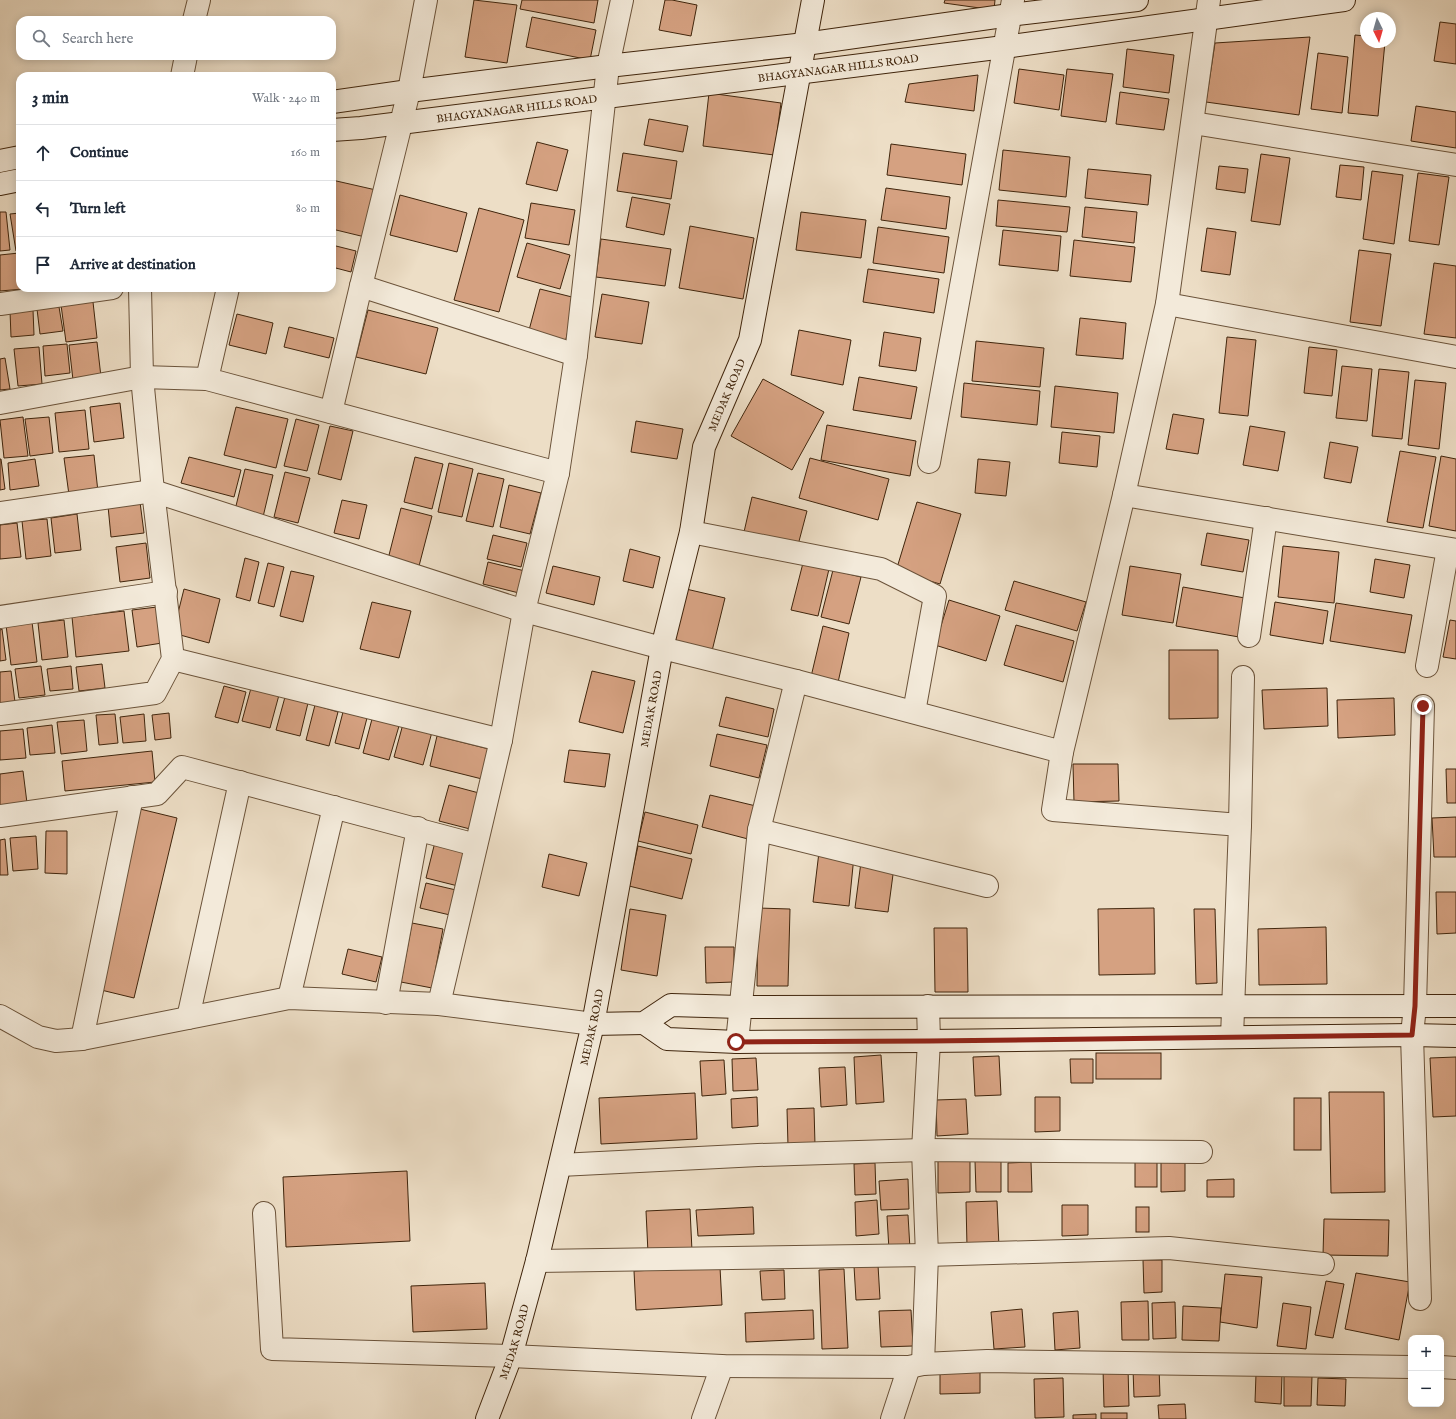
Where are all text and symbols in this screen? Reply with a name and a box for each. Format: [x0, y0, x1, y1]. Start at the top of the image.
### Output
north arrow [1360, 12, 1396, 48]
search box [16, 16, 336, 60]
icon: search [30, 27, 52, 49]
text: Search here [62, 29, 133, 48]
street label: BHAGYANAGAR HILLS ROAD [757, 52, 920, 86]
text: 3 min [32, 88, 69, 109]
text: Walk · 240 m [252, 90, 320, 107]
street label: BHAGYANAGAR HILLS ROAD [436, 92, 598, 126]
icon: ahead [32, 142, 54, 164]
text: Continue [70, 143, 128, 162]
text: 160 m [290, 144, 320, 161]
icon: left [32, 198, 54, 220]
text: Turn left [70, 199, 126, 218]
text: 80 m [296, 200, 320, 217]
icon: arrive [32, 254, 54, 276]
text: Arrive at destination [70, 255, 196, 274]
street label: MEDAK ROAD [706, 357, 749, 434]
street label: MEDAK ROAD [638, 669, 666, 748]
route end [1414, 697, 1432, 715]
street label: MEDAK ROAD [577, 988, 607, 1067]
route start [727, 1033, 745, 1051]
street label: MEDAK ROAD [497, 1303, 533, 1382]
map controls [1408, 1335, 1444, 1407]
button: + [1408, 1335, 1444, 1371]
button: − [1408, 1371, 1444, 1407]

